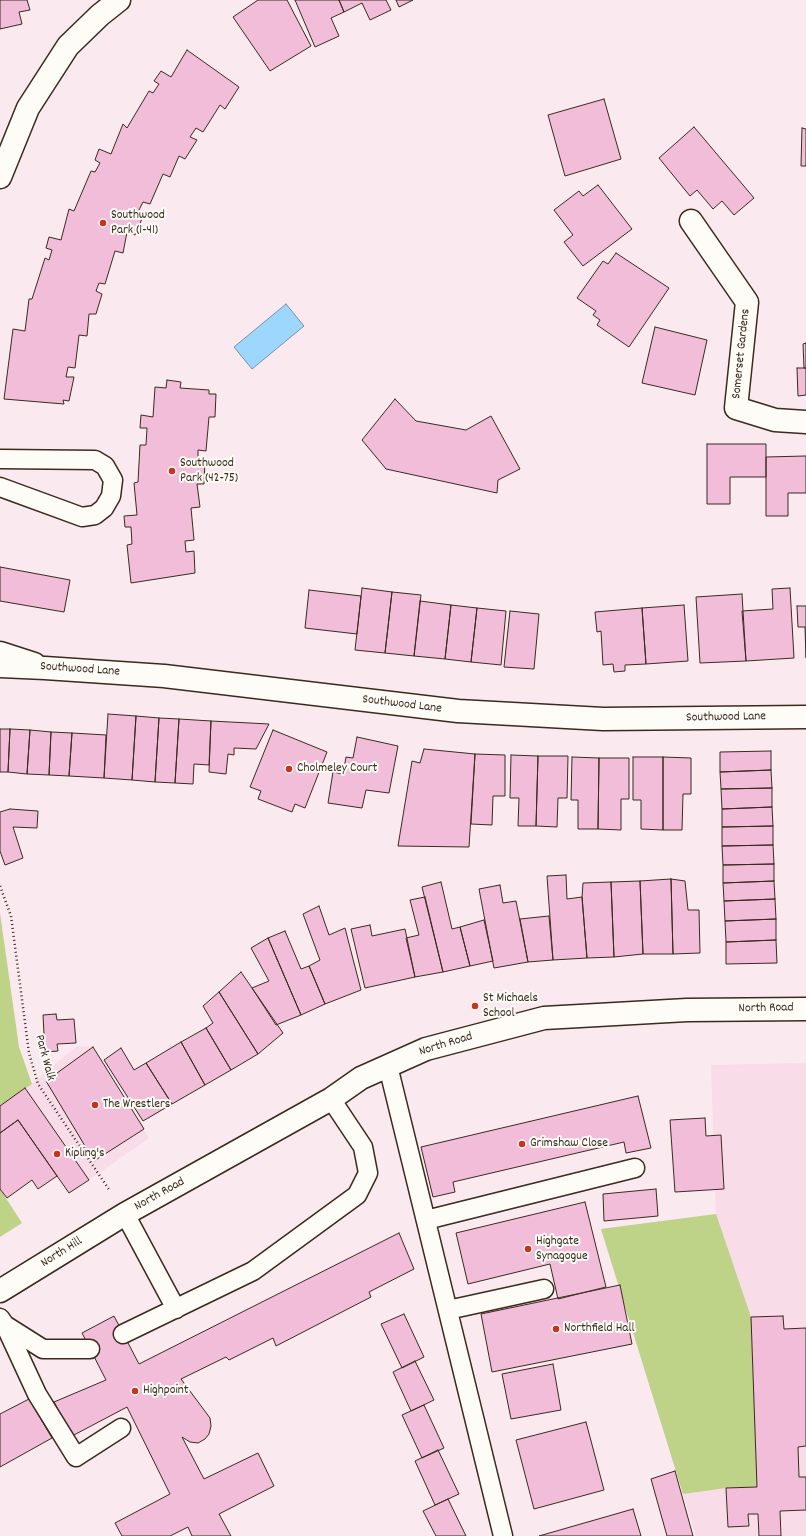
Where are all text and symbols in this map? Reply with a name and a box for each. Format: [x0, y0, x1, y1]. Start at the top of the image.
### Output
place label: Southwood Park (1-41) [111, 208, 165, 239]
marker: Southwood Park (1-41) [98, 218, 108, 228]
street label: Somerset Gardens [730, 308, 754, 400]
place label: Southwood Park (42-75) [180, 456, 238, 487]
marker: Southwood Park (42-75) [167, 466, 177, 476]
street label: Southwood Lane [40, 659, 120, 681]
street label: Southwood Lane [361, 692, 443, 718]
street label: Southwood Lane [686, 710, 766, 726]
place label: Cholmeley Court [297, 761, 377, 777]
marker: Cholmeley Court [284, 764, 294, 774]
place label: St Michaels School [483, 991, 538, 1022]
marker: St Michaels School [470, 1001, 480, 1011]
street label: North Road [738, 1001, 794, 1017]
street label: North Road [417, 1029, 475, 1061]
street label: Park Walk [30, 1033, 58, 1083]
place label: The Wrestlers [103, 1097, 170, 1113]
marker: The Wrestlers [90, 1100, 100, 1110]
place label: Grimshaw Close [530, 1136, 608, 1152]
marker: Grimshaw Close [517, 1139, 527, 1149]
place label: Kipling's [65, 1146, 105, 1162]
marker: Kipling's [52, 1149, 62, 1159]
street label: North Road [132, 1175, 188, 1215]
street label: North Hill [38, 1234, 86, 1272]
place label: Highgate Synagogue [536, 1234, 588, 1265]
marker: Highgate Synagogue [523, 1244, 533, 1254]
place label: Northfield Hall [564, 1321, 635, 1337]
marker: Northfield Hall [551, 1324, 561, 1334]
place label: Highpoint [143, 1383, 189, 1399]
marker: Highpoint [130, 1386, 140, 1396]

